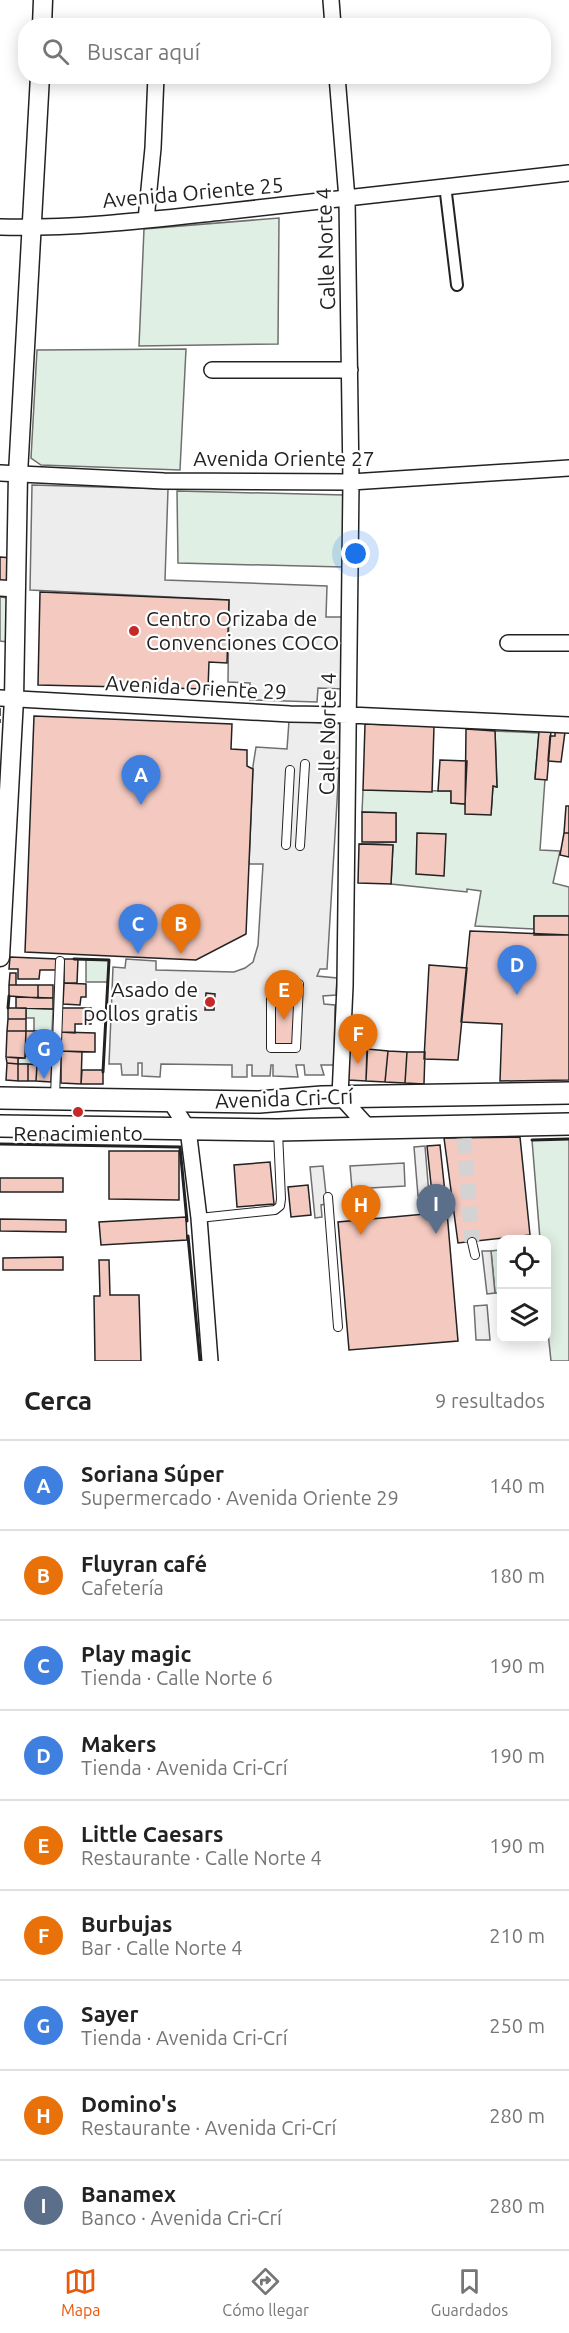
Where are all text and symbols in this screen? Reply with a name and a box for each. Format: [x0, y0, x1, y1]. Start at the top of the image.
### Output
search box [18, 18, 551, 84]
icon: search [39, 35, 72, 68]
text: Buscar aquí [87, 39, 200, 64]
street label: Avenida Oriente 25 [102, 172, 284, 212]
street label: Calle Norte 4 [311, 187, 339, 311]
street label: Avenida Oriente 27 [193, 446, 375, 470]
your location [341, 539, 370, 568]
place label: Centro Orizaba de Convenciones COCO [146, 606, 339, 654]
marker: Centro Orizaba de Convenciones COCO [127, 624, 141, 638]
street label: Avenida Oriente 29 [105, 670, 287, 704]
street label: Calle Norte 4 [314, 672, 340, 796]
pin: A [122, 756, 160, 805]
pin: C [118, 904, 158, 954]
pin: B [162, 904, 201, 954]
pin: D [498, 946, 536, 995]
pin: E [264, 970, 304, 1020]
place label: Asado de pollos gratis [83, 977, 198, 1025]
marker: Asado de pollos gratis [203, 995, 217, 1009]
pin: F [338, 1014, 378, 1064]
pin: G [24, 1030, 63, 1079]
street label: Avenida Cri-Crí [215, 1084, 354, 1112]
marker: Renacimiento [71, 1105, 85, 1119]
place label: Renacimiento [13, 1121, 143, 1145]
pin: I [416, 1184, 456, 1234]
pin: H [342, 1186, 380, 1235]
map controls [497, 1235, 551, 1343]
button: locate [497, 1235, 551, 1289]
button: layers [497, 1289, 551, 1343]
text: Cerca [24, 1386, 92, 1415]
text: 9 resultados [435, 1389, 545, 1412]
text: Soriana Súper [81, 1461, 224, 1486]
text: A [36, 1474, 51, 1497]
text: 140 m [489, 1474, 545, 1497]
text: Supermercado · Avenida Oriente 29 [81, 1486, 399, 1509]
text: Fluyran café [81, 1551, 207, 1576]
text: B [37, 1564, 50, 1587]
text: 180 m [489, 1564, 545, 1587]
text: Cafetería [81, 1576, 164, 1599]
text: Play magic [81, 1641, 191, 1666]
text: C [37, 1654, 50, 1677]
text: 190 m [489, 1654, 545, 1677]
text: Tienda · Calle Norte 6 [81, 1666, 273, 1689]
text: Makers [81, 1731, 156, 1756]
text: D [36, 1744, 51, 1767]
text: 190 m [489, 1744, 545, 1767]
text: Tienda · Avenida Cri-Crí [81, 1756, 288, 1779]
text: Little Caesars [81, 1821, 223, 1846]
text: E [38, 1834, 49, 1857]
text: 190 m [489, 1834, 545, 1857]
text: Restaurante · Calle Norte 4 [81, 1846, 322, 1869]
text: Burbujas [81, 1911, 172, 1936]
text: F [38, 1924, 49, 1947]
text: 210 m [489, 1924, 545, 1947]
text: Bar · Calle Norte 4 [81, 1936, 243, 1959]
text: Sayer [81, 2001, 139, 2026]
text: G [37, 2014, 50, 2037]
text: 250 m [489, 2014, 545, 2037]
text: Tienda · Avenida Cri-Crí [81, 2026, 288, 2049]
text: Domino's [81, 2091, 177, 2116]
text: H [36, 2104, 51, 2127]
text: 280 m [489, 2104, 545, 2127]
text: Restaurante · Avenida Cri-Crí [81, 2116, 336, 2139]
text: Banamex [81, 2181, 176, 2206]
text: I [40, 2194, 47, 2217]
text: 280 m [489, 2194, 545, 2217]
text: Banco · Avenida Cri-Crí [81, 2206, 282, 2229]
tab: Mapa [61, 2265, 101, 2319]
tab: Cómo llegar [222, 2265, 309, 2319]
tab: Guardados [431, 2265, 508, 2319]

